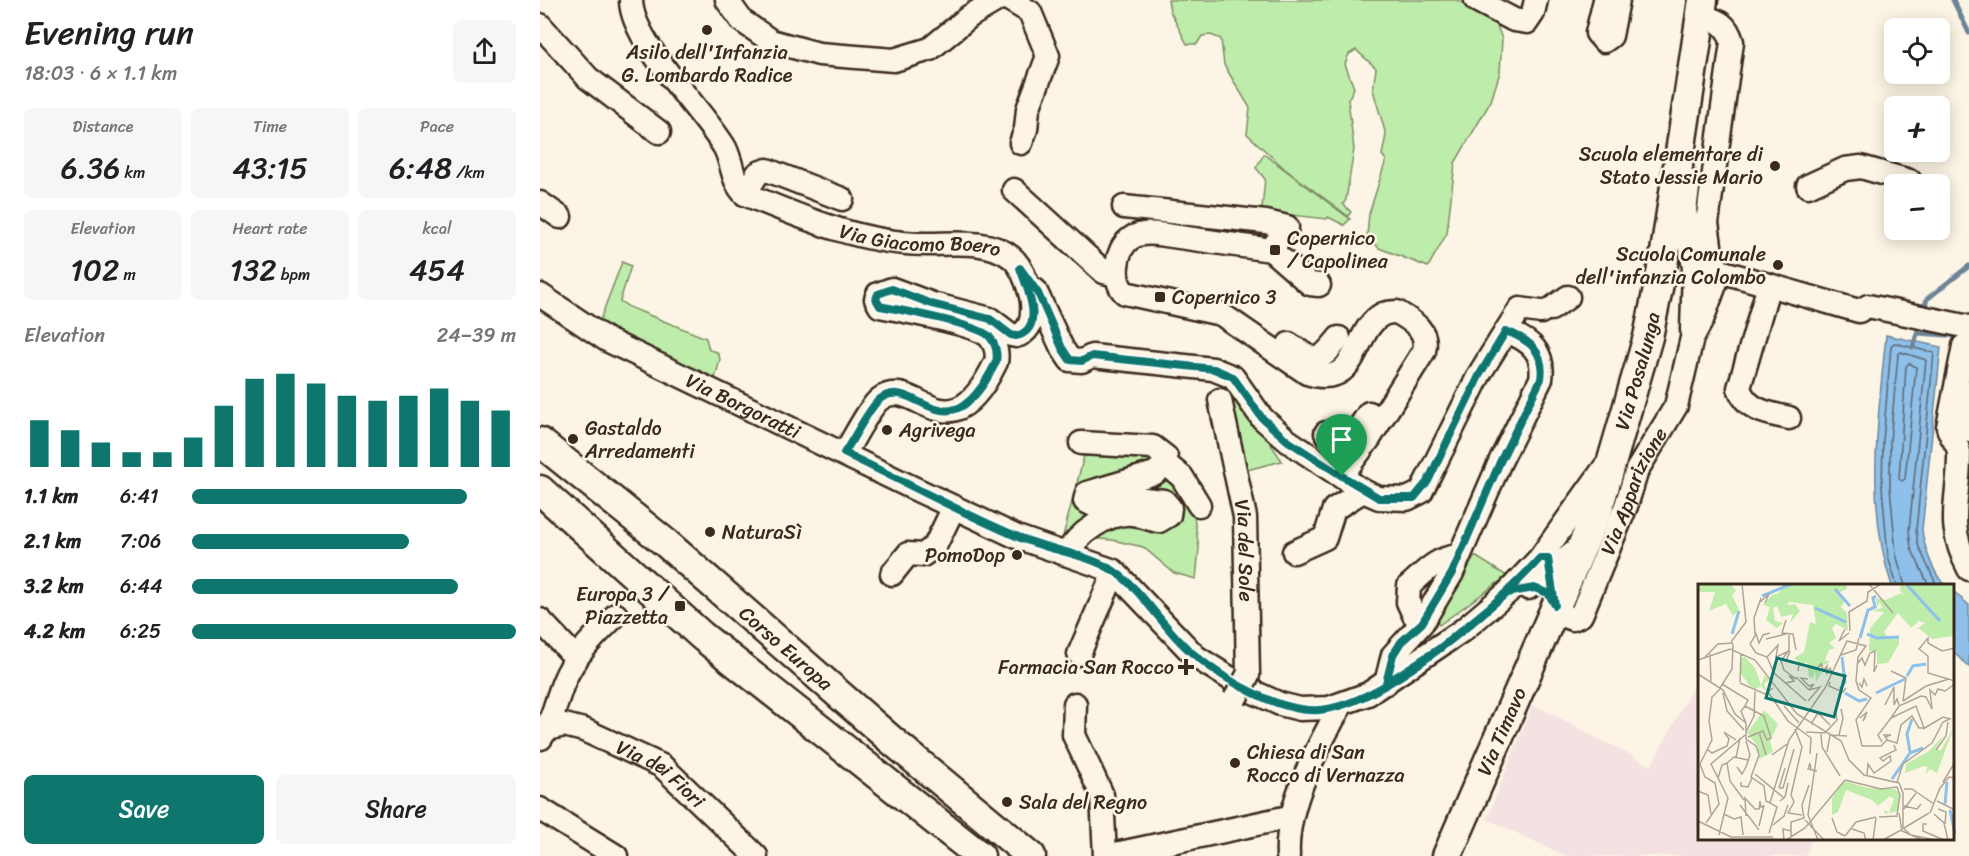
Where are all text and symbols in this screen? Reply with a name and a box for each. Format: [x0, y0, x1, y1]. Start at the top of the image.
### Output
text: Evening run [24, 4, 194, 62]
map controls [1884, 18, 1950, 240]
button: locate [1884, 18, 1950, 84]
button: share [453, 20, 516, 83]
marker: Asilo dell'Infanzia G. Lombardo Radice [700, 23, 714, 37]
place label: Asilo dell'Infanzia G. Lombardo Radice [622, 35, 793, 93]
text: 18:03 · 6 × 1.1 km [24, 56, 177, 91]
button: + [1884, 96, 1950, 162]
text: Distance [73, 112, 133, 141]
text: Time [253, 112, 287, 141]
text: Pace [420, 112, 454, 141]
place label: Scuola elementare di Stato Jessie Mario [1579, 137, 1763, 195]
text: 6.36 [61, 141, 120, 195]
text: 43:15 [232, 141, 308, 195]
text: 6:48 [389, 141, 452, 195]
text: km [120, 158, 145, 187]
text: /km [452, 158, 485, 187]
marker: Scuola elementare di Stato Jessie Mario [1768, 159, 1782, 173]
button: − [1884, 174, 1950, 240]
street label: Via Giacomo Boero [835, 213, 1006, 267]
text: Elevation [71, 214, 135, 243]
text: Heart rate [232, 214, 308, 243]
text: kcal [422, 214, 452, 243]
place label: Copernico / Capolinea [1287, 221, 1389, 279]
place label: Scuola Comunale dell'infanzia Colombo [1575, 237, 1766, 295]
text: 102 [70, 243, 119, 297]
text: 132 [230, 243, 276, 297]
text: 454 [409, 243, 465, 297]
marker: Copernico / Capolinea [1268, 243, 1282, 257]
marker: Scuola Comunale dell'infanzia Colombo [1771, 258, 1785, 272]
text: m [119, 260, 136, 289]
text: bpm [276, 260, 310, 289]
place label: Copernico 3 [1172, 280, 1276, 315]
marker: Copernico 3 [1153, 290, 1167, 304]
street label: Via Posalunga [1604, 309, 1670, 434]
text: Elevation [24, 318, 105, 353]
text: 24–39 m [437, 318, 516, 353]
street label: Via Borgoratti [680, 363, 807, 449]
place label: Gastaldo Arredamenti [584, 411, 696, 469]
place label: Agrivega [898, 413, 976, 448]
pin [1316, 414, 1367, 476]
street label: Via Apparizione [1590, 420, 1677, 560]
marker: Agrivega [880, 423, 894, 437]
icon: arrive [1325, 423, 1358, 456]
marker: Gastaldo Arredamenti [566, 432, 580, 446]
text: 1.1 km [24, 479, 78, 514]
text: 6:41 [120, 479, 158, 514]
street label: Via del Sole [1224, 496, 1264, 602]
place label: NaturaSì [722, 515, 802, 550]
text: 2.1 km [24, 524, 81, 559]
text: 7:06 [120, 524, 161, 559]
marker: NaturaSì [703, 525, 717, 539]
place label: PomoDop [925, 538, 1005, 573]
marker: PomoDop [1010, 548, 1024, 562]
text: 3.2 km [24, 569, 84, 604]
text: 6:44 [120, 569, 162, 604]
place label: Europa 3 / Piazzetta [576, 577, 670, 635]
inset map [1698, 584, 1954, 841]
street label: Corso Europa [731, 597, 842, 700]
marker: Europa 3 / Piazzetta [673, 599, 687, 613]
text: 4.2 km [24, 614, 85, 649]
text: 6:25 [120, 614, 161, 649]
place label: Farmacia San Rocco [998, 650, 1174, 685]
marker: Farmacia San Rocco [1179, 660, 1193, 674]
street label: Via Timavo [1467, 681, 1536, 781]
street label: Via dei Fiori [610, 730, 715, 818]
place label: Chiesa di San Rocco di Vernazza [1247, 735, 1405, 793]
marker: Chiesa di San Rocco di Vernazza [1228, 756, 1242, 770]
button: Save [24, 775, 264, 844]
button: Share [276, 775, 516, 844]
place label: Sala del Regno [1019, 785, 1147, 820]
marker: Sala del Regno [1000, 795, 1014, 809]

